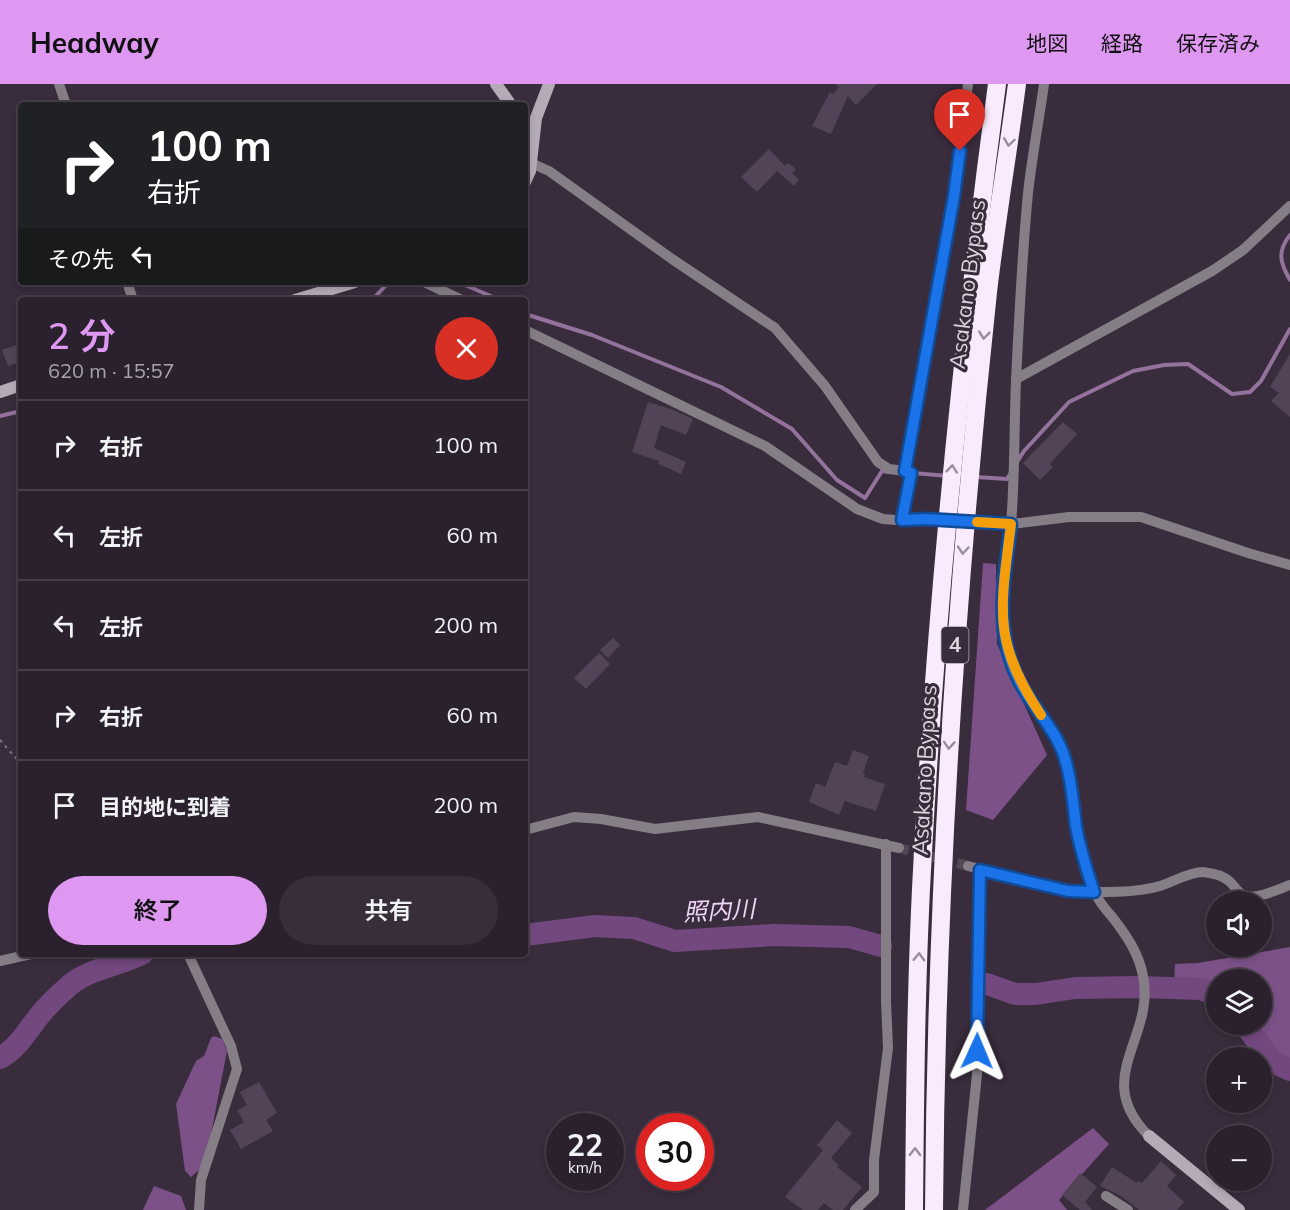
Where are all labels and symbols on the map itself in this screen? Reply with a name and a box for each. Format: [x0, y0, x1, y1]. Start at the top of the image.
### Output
pin [934, 89, 985, 151]
one-way arrow [1004, 137, 1016, 147]
street label: Asakano Bypass [943, 198, 991, 370]
one-way arrow [978, 331, 991, 340]
one-way arrow [945, 464, 958, 473]
one-way arrow [957, 546, 970, 555]
road number: 4 [942, 627, 968, 663]
street label: Asakano Bypass [906, 684, 942, 856]
one-way arrow [943, 740, 956, 749]
water label: 照内川 [682, 893, 759, 927]
one-way arrow [913, 952, 926, 961]
position arrow [945, 1019, 1009, 1083]
speed limit sign: 30 [636, 1113, 714, 1191]
one-way arrow [909, 1147, 921, 1156]

